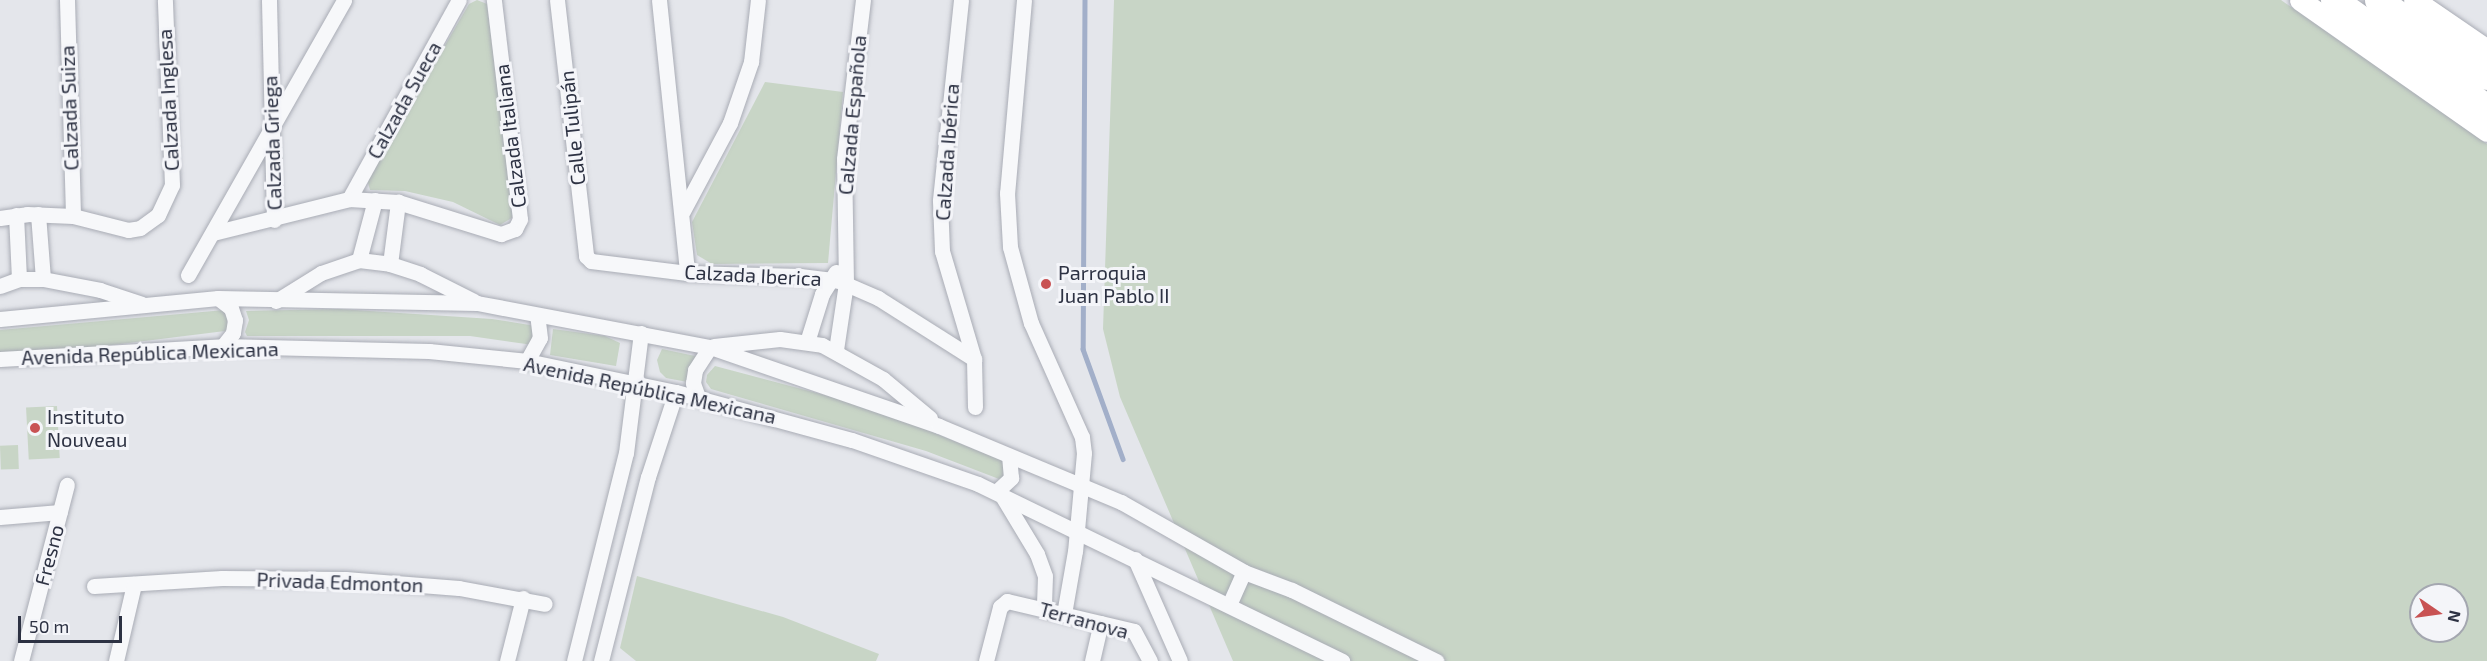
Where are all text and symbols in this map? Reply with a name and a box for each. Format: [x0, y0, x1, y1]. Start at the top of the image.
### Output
street label: Calzada Inglesa [152, 28, 184, 172]
street label: Calzada Española [833, 34, 871, 196]
street label: Calzada Sueca [362, 37, 446, 163]
street label: Calzada Suiza [55, 45, 83, 171]
street label: Calzada Italiana [489, 63, 531, 209]
street label: Calle Tulipán [554, 69, 590, 187]
street label: Calzada Griega [258, 75, 286, 211]
street label: Calzada Ibérica [930, 83, 964, 221]
street label: Calzada Iberica [684, 259, 822, 291]
place label: Parroquia Juan Pablo II [1058, 260, 1170, 307]
marker: Parroquia Juan Pablo II [1039, 277, 1053, 291]
street label: Avenida República Mexicana [21, 337, 279, 369]
street label: Avenida República Mexicana [522, 352, 778, 428]
place label: Instituto Nouveau [47, 404, 127, 451]
marker: Instituto Nouveau [28, 421, 42, 435]
street label: Fresno [29, 522, 69, 588]
street label: Privada Edmonton [256, 567, 424, 597]
north arrow [2409, 583, 2469, 643]
street label: Terranova [1037, 597, 1131, 643]
scale bar [21, 604, 124, 642]
text: N [2445, 609, 2466, 624]
text: 50 m [29, 615, 69, 637]

